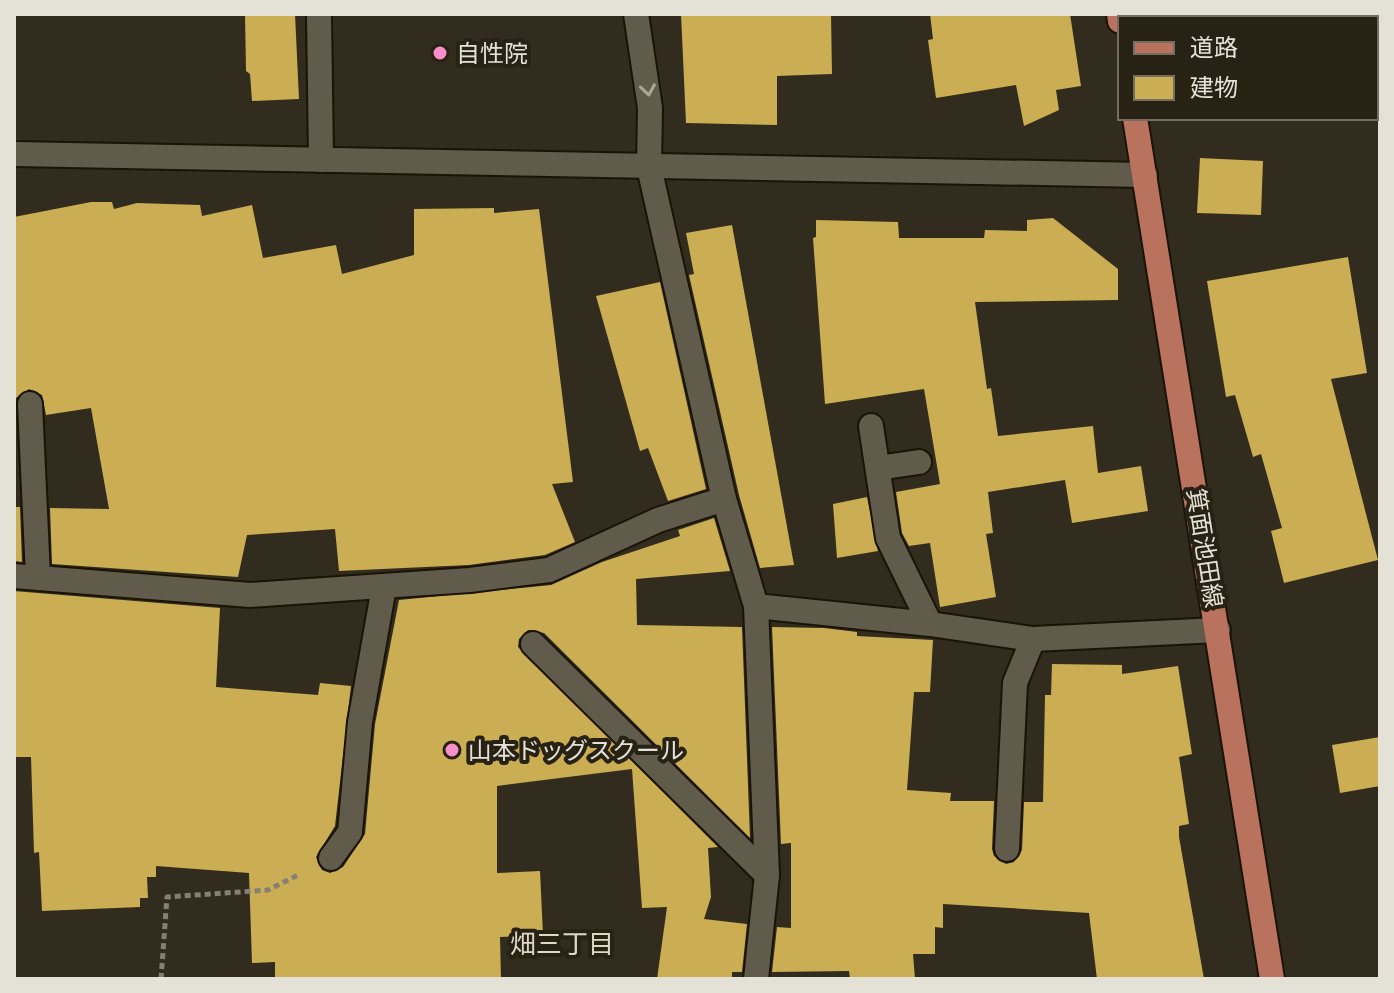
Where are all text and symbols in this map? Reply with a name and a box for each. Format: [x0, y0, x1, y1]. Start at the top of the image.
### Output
legend [1118, 16, 1378, 120]
text: 道路 [1190, 34, 1238, 61]
place label: 自性院 [456, 40, 528, 67]
marker: 自性院 [431, 44, 449, 62]
text: 建物 [1190, 74, 1238, 101]
one-way arrow [639, 83, 656, 97]
street label: 箕面池田線 [1182, 487, 1228, 609]
place label: 山本ドッグスクール [468, 737, 684, 764]
marker: 山本ドッグスクール [443, 741, 461, 759]
district label: 畑三丁目 [510, 929, 614, 958]

